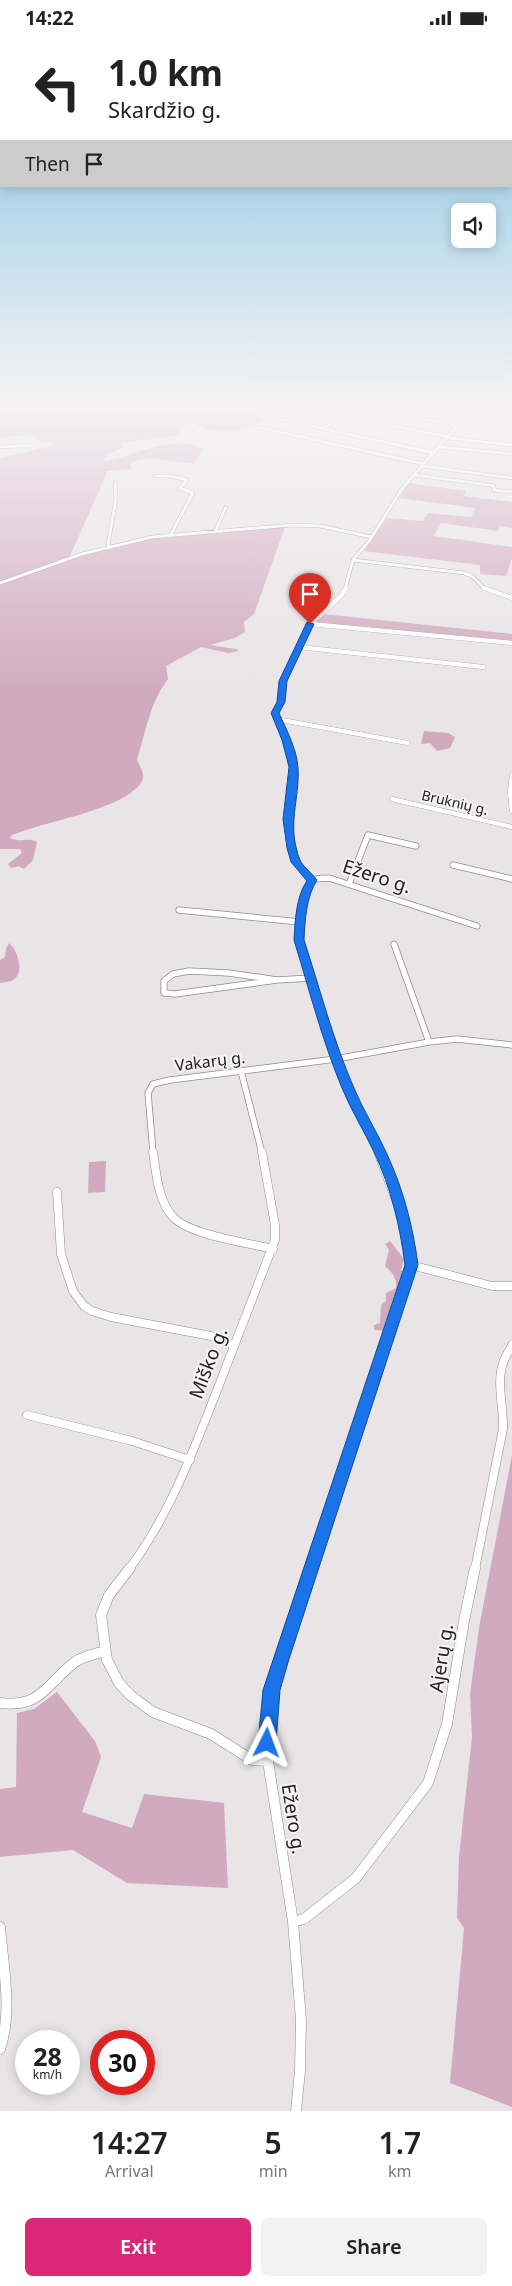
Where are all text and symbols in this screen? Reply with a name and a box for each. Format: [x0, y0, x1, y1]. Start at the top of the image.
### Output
text: 14:22 [25, 5, 74, 31]
text: 1.0 km [108, 49, 223, 96]
icon: left [25, 55, 90, 120]
text: Skardžio g. [108, 94, 221, 124]
icon: arrive [80, 150, 108, 178]
text: Then [25, 151, 70, 177]
map controls [451, 203, 496, 248]
button: sound [451, 203, 496, 248]
pin [289, 573, 331, 624]
icon: arrive [296, 580, 324, 608]
street label: Bruknių g. [420, 785, 490, 819]
street label: Ežero g. [339, 853, 415, 899]
street label: Vakarų g. [174, 1046, 246, 1076]
street label: Miško g. [182, 1324, 234, 1402]
street label: Ajerų g. [423, 1622, 459, 1694]
position arrow [240, 1716, 292, 1768]
street label: Ežero g. [276, 1782, 312, 1856]
speed limit sign: 30 [90, 2030, 155, 2095]
text: 28 [33, 2039, 62, 2073]
text: km/h [33, 2066, 62, 2083]
text: 14:27 [91, 2122, 168, 2163]
text: 5 [265, 2122, 282, 2163]
text: 1.7 [378, 2122, 421, 2163]
text: Arrival [105, 2160, 154, 2182]
text: min [259, 2160, 288, 2182]
text: km [388, 2160, 412, 2182]
button: Exit [25, 2218, 251, 2276]
button: Share [261, 2218, 487, 2276]

